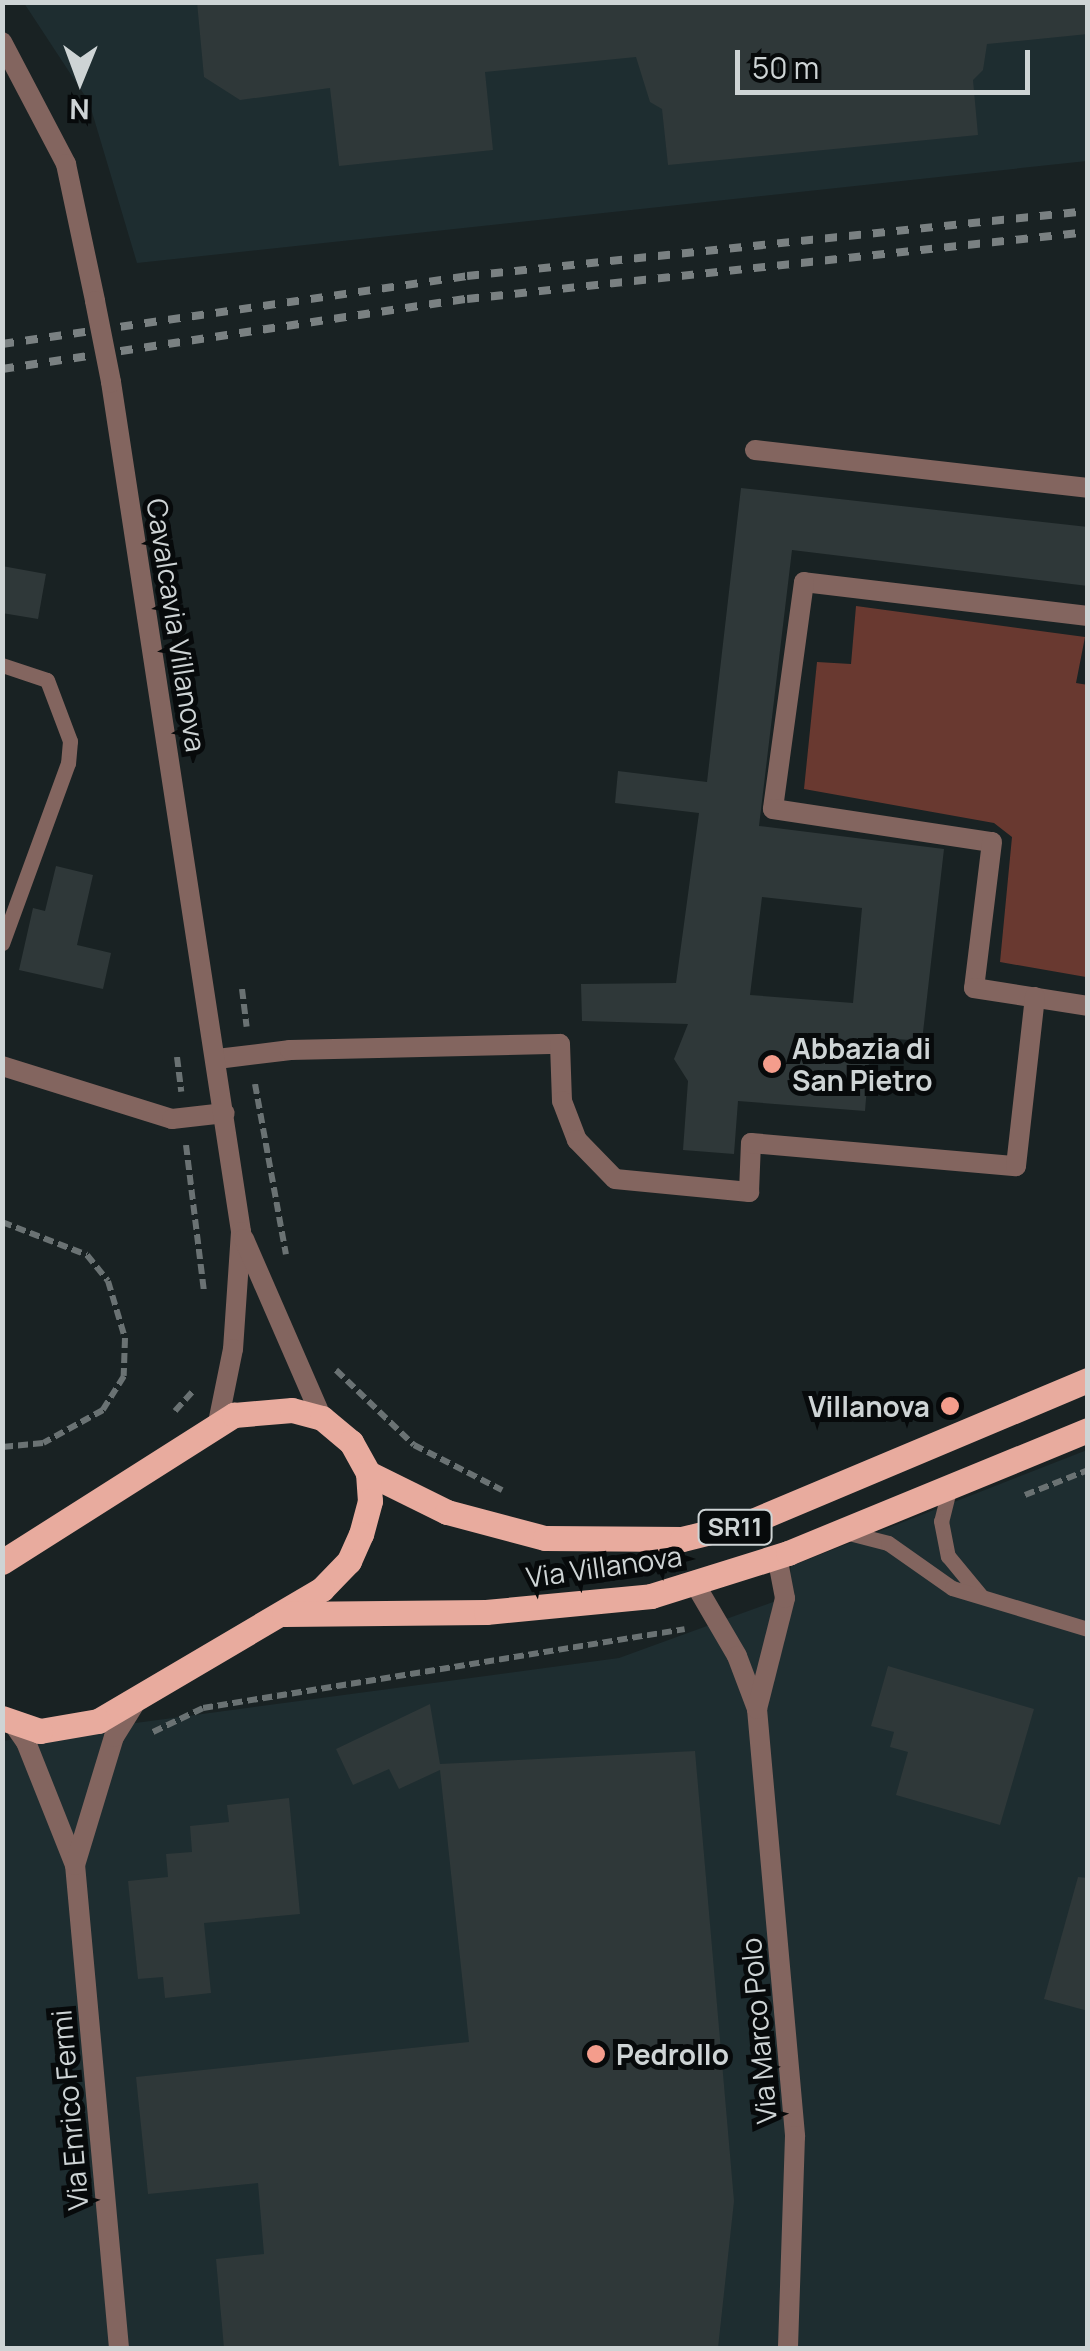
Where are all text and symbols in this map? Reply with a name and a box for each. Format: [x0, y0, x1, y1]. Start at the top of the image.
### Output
north arrow [30, 30, 130, 130]
scale bar [740, 30, 1035, 92]
text: 50 m [752, 47, 819, 88]
text: N [69, 91, 90, 129]
street label: Cavalcavia Villanova [140, 496, 214, 754]
place label: Abbazia di San Pietro [792, 1031, 933, 1097]
marker: Abbazia di San Pietro [761, 1053, 783, 1075]
place label: Villanova [808, 1389, 930, 1423]
marker: Villanova [939, 1395, 961, 1417]
road number: SR11 [698, 1507, 772, 1547]
street label: Via Villanova [524, 1538, 684, 1594]
street label: Via Marco Polo [733, 1937, 783, 2125]
street label: Via Enrico Fermi [44, 2008, 94, 2212]
place label: Pedrollo [616, 2037, 729, 2071]
marker: Pedrollo [585, 2043, 607, 2065]

